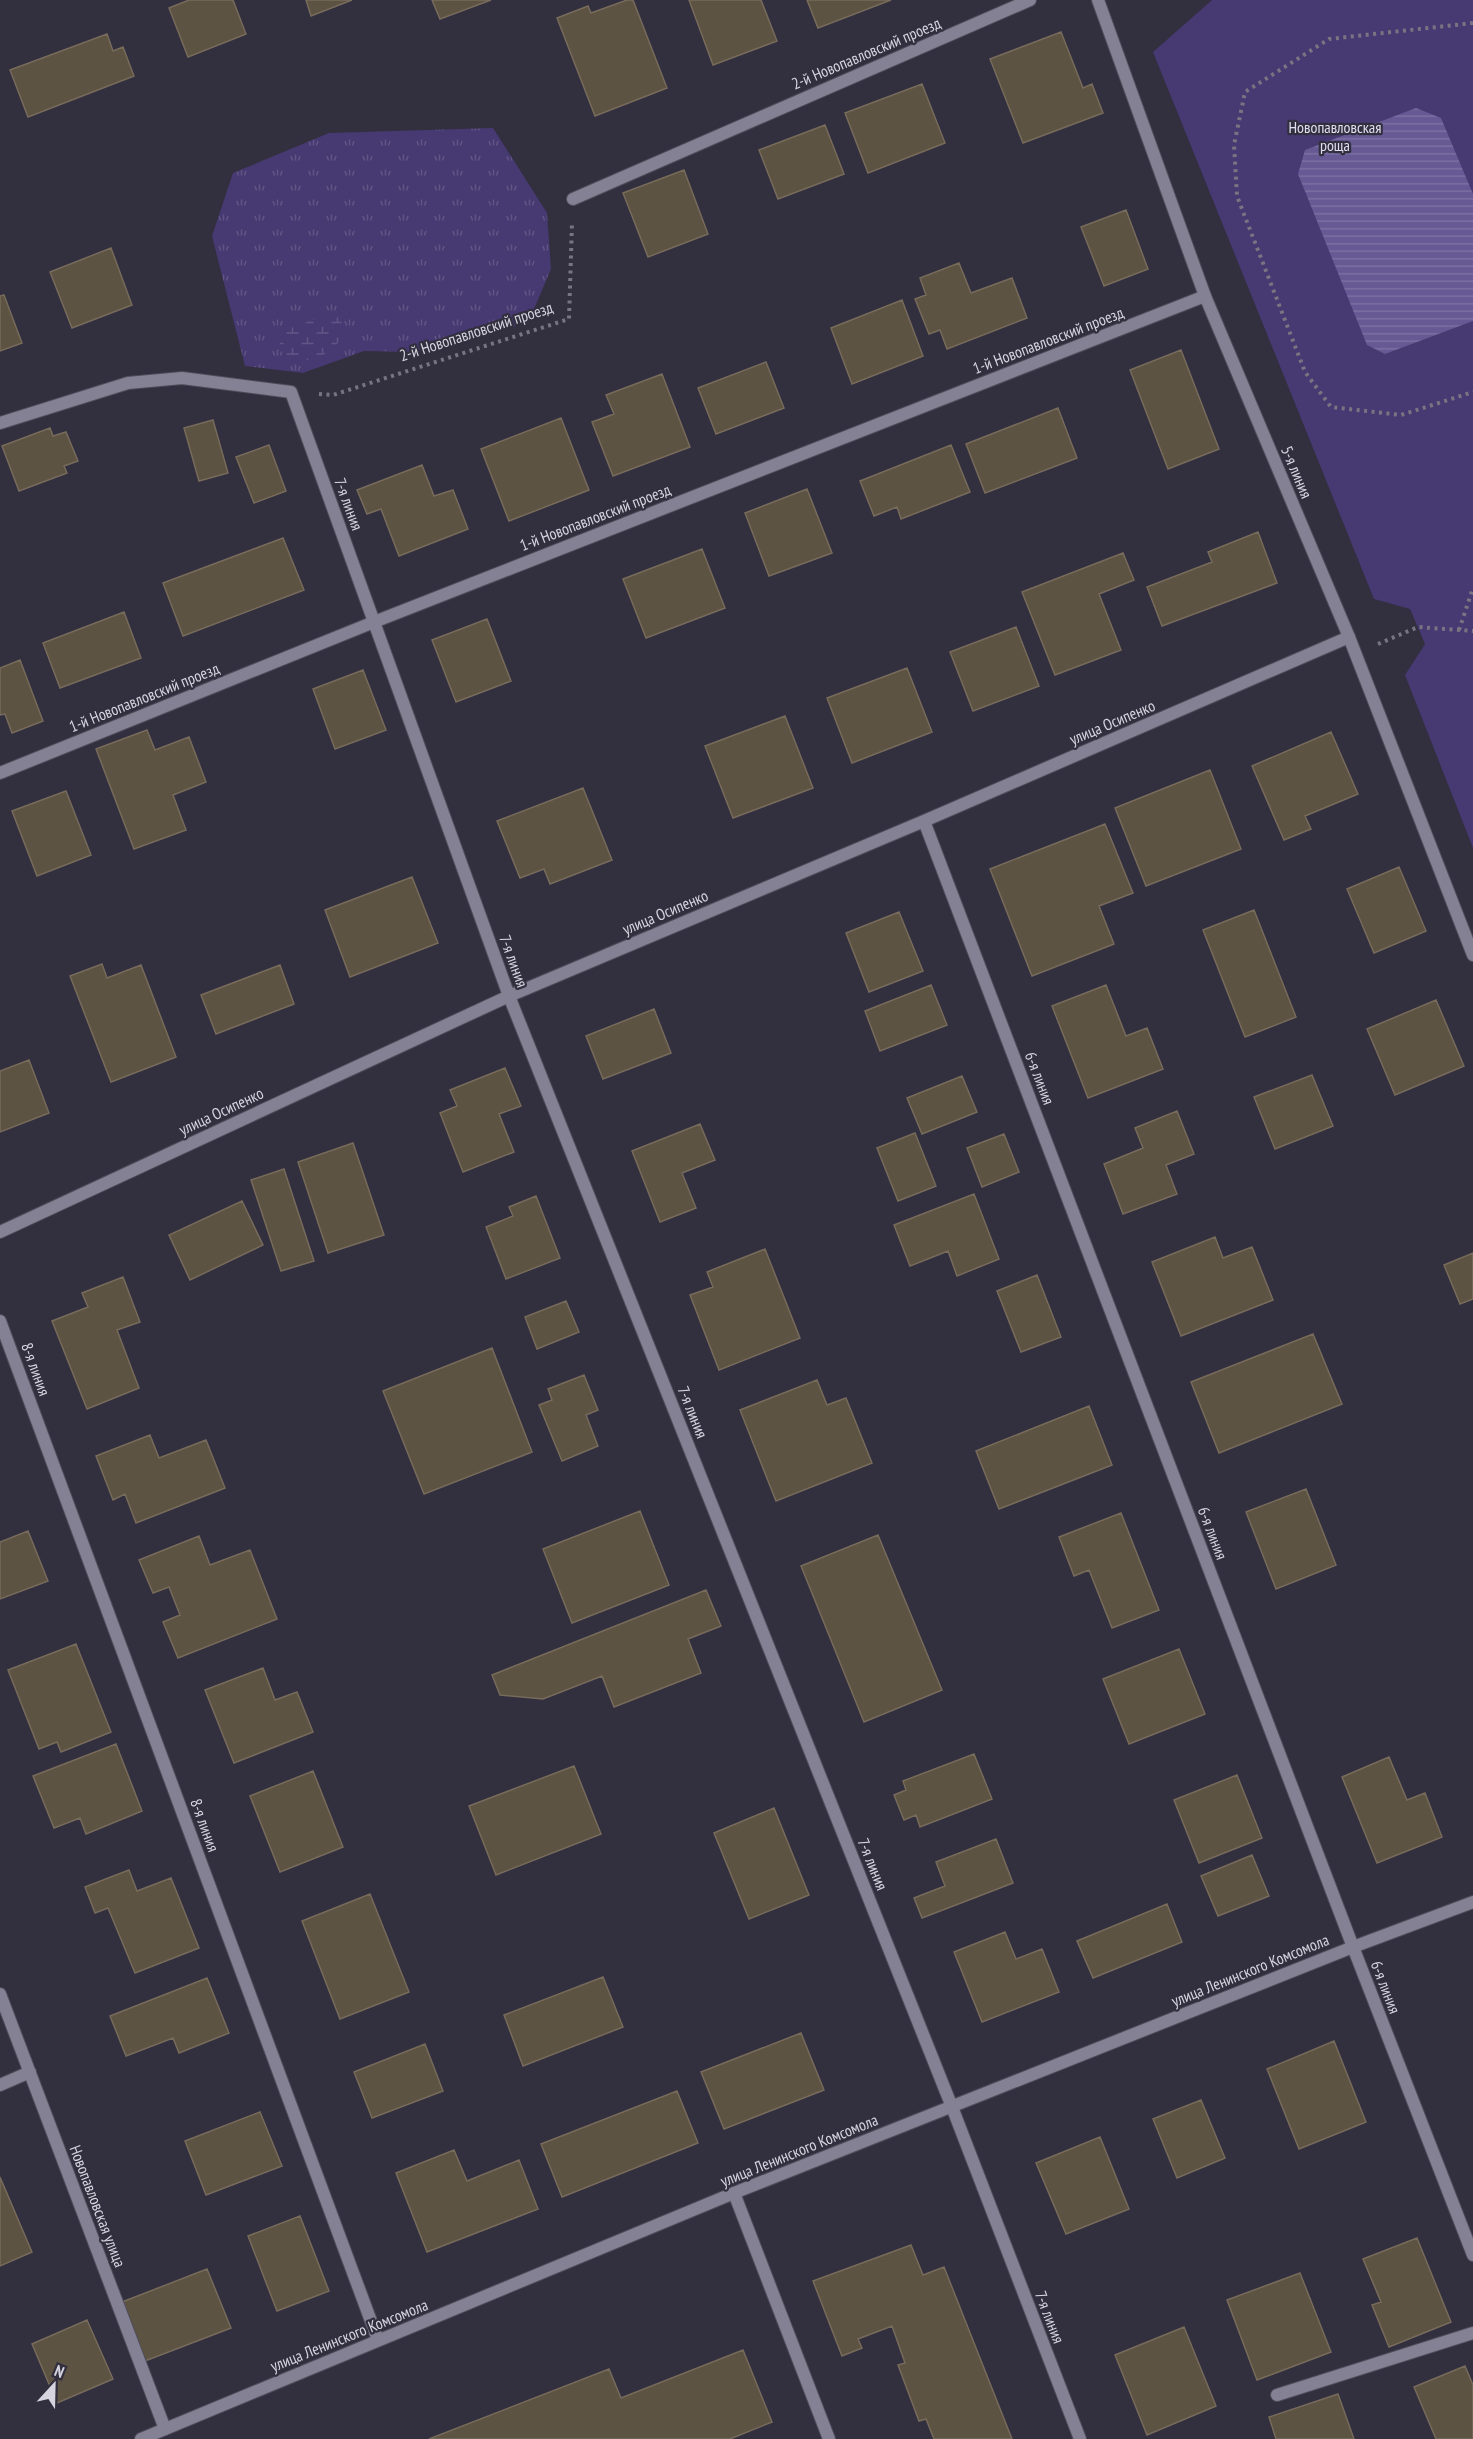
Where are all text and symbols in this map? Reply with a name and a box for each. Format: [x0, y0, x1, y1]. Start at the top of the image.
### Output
street label: 2-й Новопавловский проезд [788, 13, 944, 93]
park label: Новопавловская роща [1289, 117, 1381, 155]
street label: 2-й Новопавловский проезд [397, 297, 555, 365]
street label: 1-й Новопавловский проезд [970, 302, 1126, 378]
street label: 5-я линия [1277, 443, 1317, 501]
street label: 7-я линия [330, 475, 368, 533]
street label: 1-й Новопавловский проезд [517, 479, 673, 555]
street label: 1-й Новопавловский проезд [66, 658, 222, 736]
street label: улица Осипенко [1066, 695, 1158, 749]
street label: улица Осипенко [619, 885, 711, 939]
street label: 7-я линия [495, 932, 533, 990]
street label: 6-я линия [1021, 1049, 1059, 1107]
street label: улица Осипенко [175, 1083, 267, 1139]
street label: 8-я линия [17, 1340, 55, 1398]
street label: 7-я линия [674, 1383, 712, 1441]
street label: 6-я линия [1194, 1504, 1232, 1562]
street label: 8-я линия [186, 1796, 224, 1854]
street label: 7-я линия [854, 1835, 892, 1893]
street label: улица Ленинского Комсомола [1168, 1929, 1332, 2011]
street label: 6-я линия [1367, 1958, 1405, 2016]
street label: улица Ленинского Комсомола [717, 2109, 881, 2191]
street label: Новопавловская улица [66, 2142, 130, 2270]
street label: 7-я линия [1031, 2288, 1069, 2346]
street label: улица Ленинского Комсомола [267, 2294, 431, 2376]
north arrow [24, 2355, 84, 2415]
text: N [52, 2360, 67, 2382]

